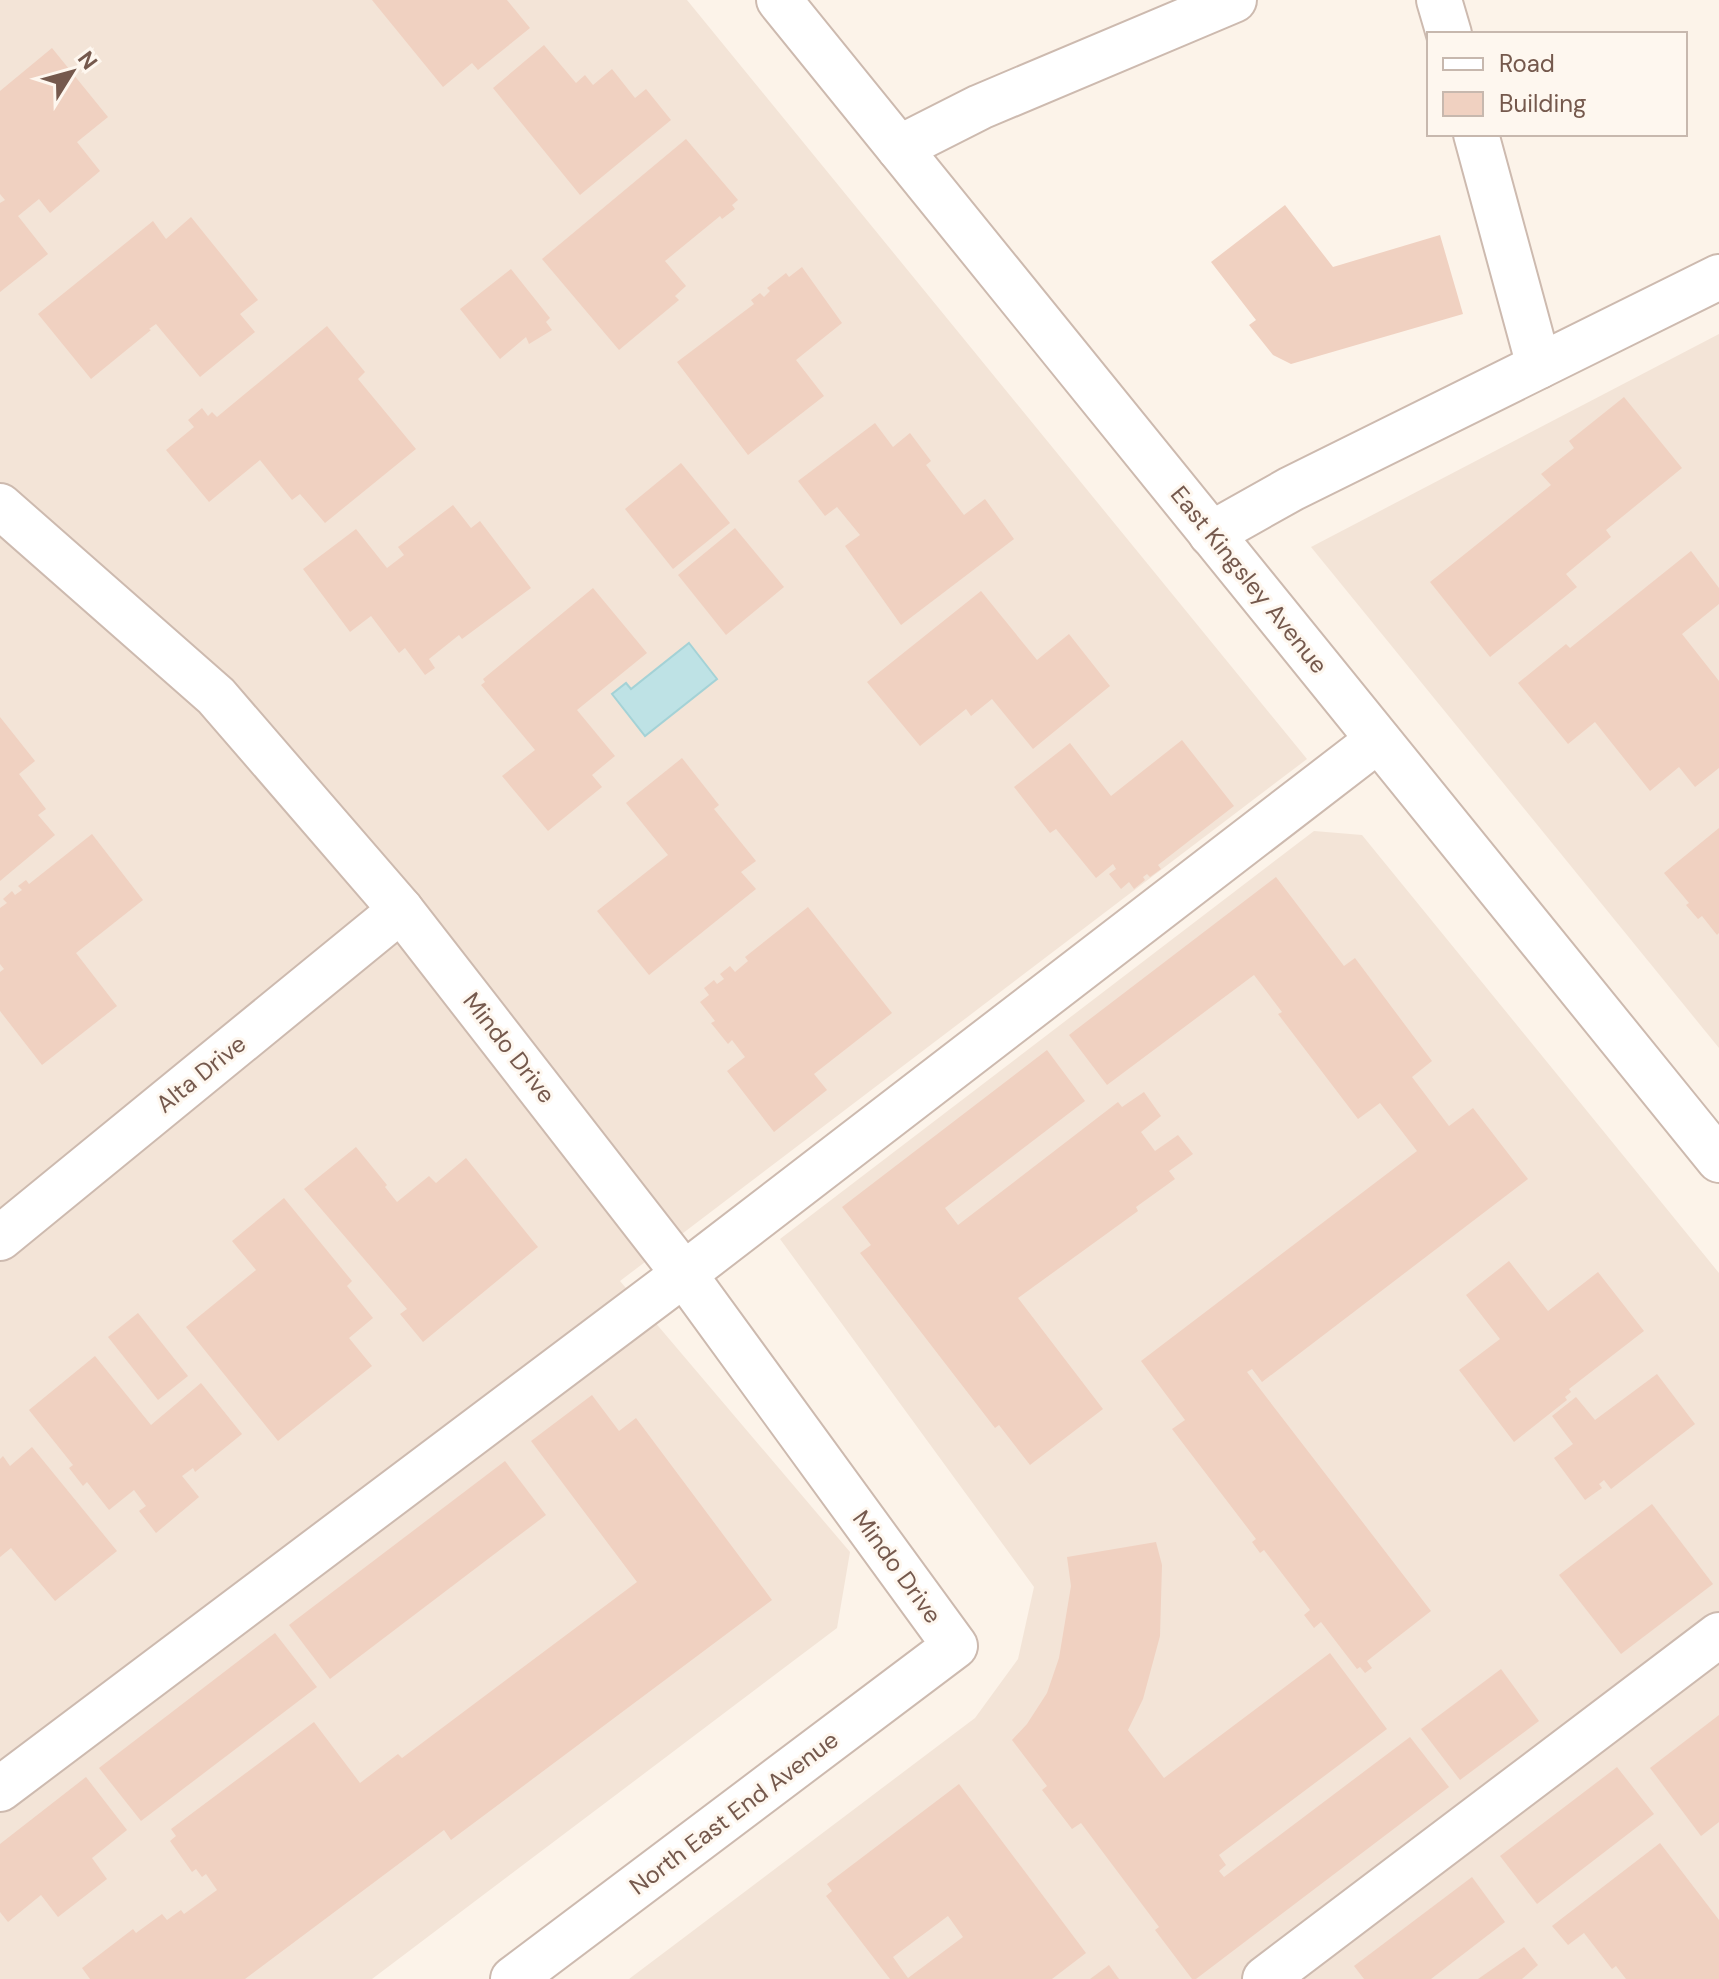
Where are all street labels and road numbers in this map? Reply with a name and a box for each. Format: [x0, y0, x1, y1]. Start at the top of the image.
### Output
street label: East Kingsley Avenue [1164, 480, 1335, 680]
street label: Mindo Drive [456, 986, 562, 1109]
street label: Alta Drive [149, 1028, 252, 1119]
street label: Mindo Drive [846, 1504, 949, 1629]
street label: North East End Avenue [623, 1724, 844, 1901]

